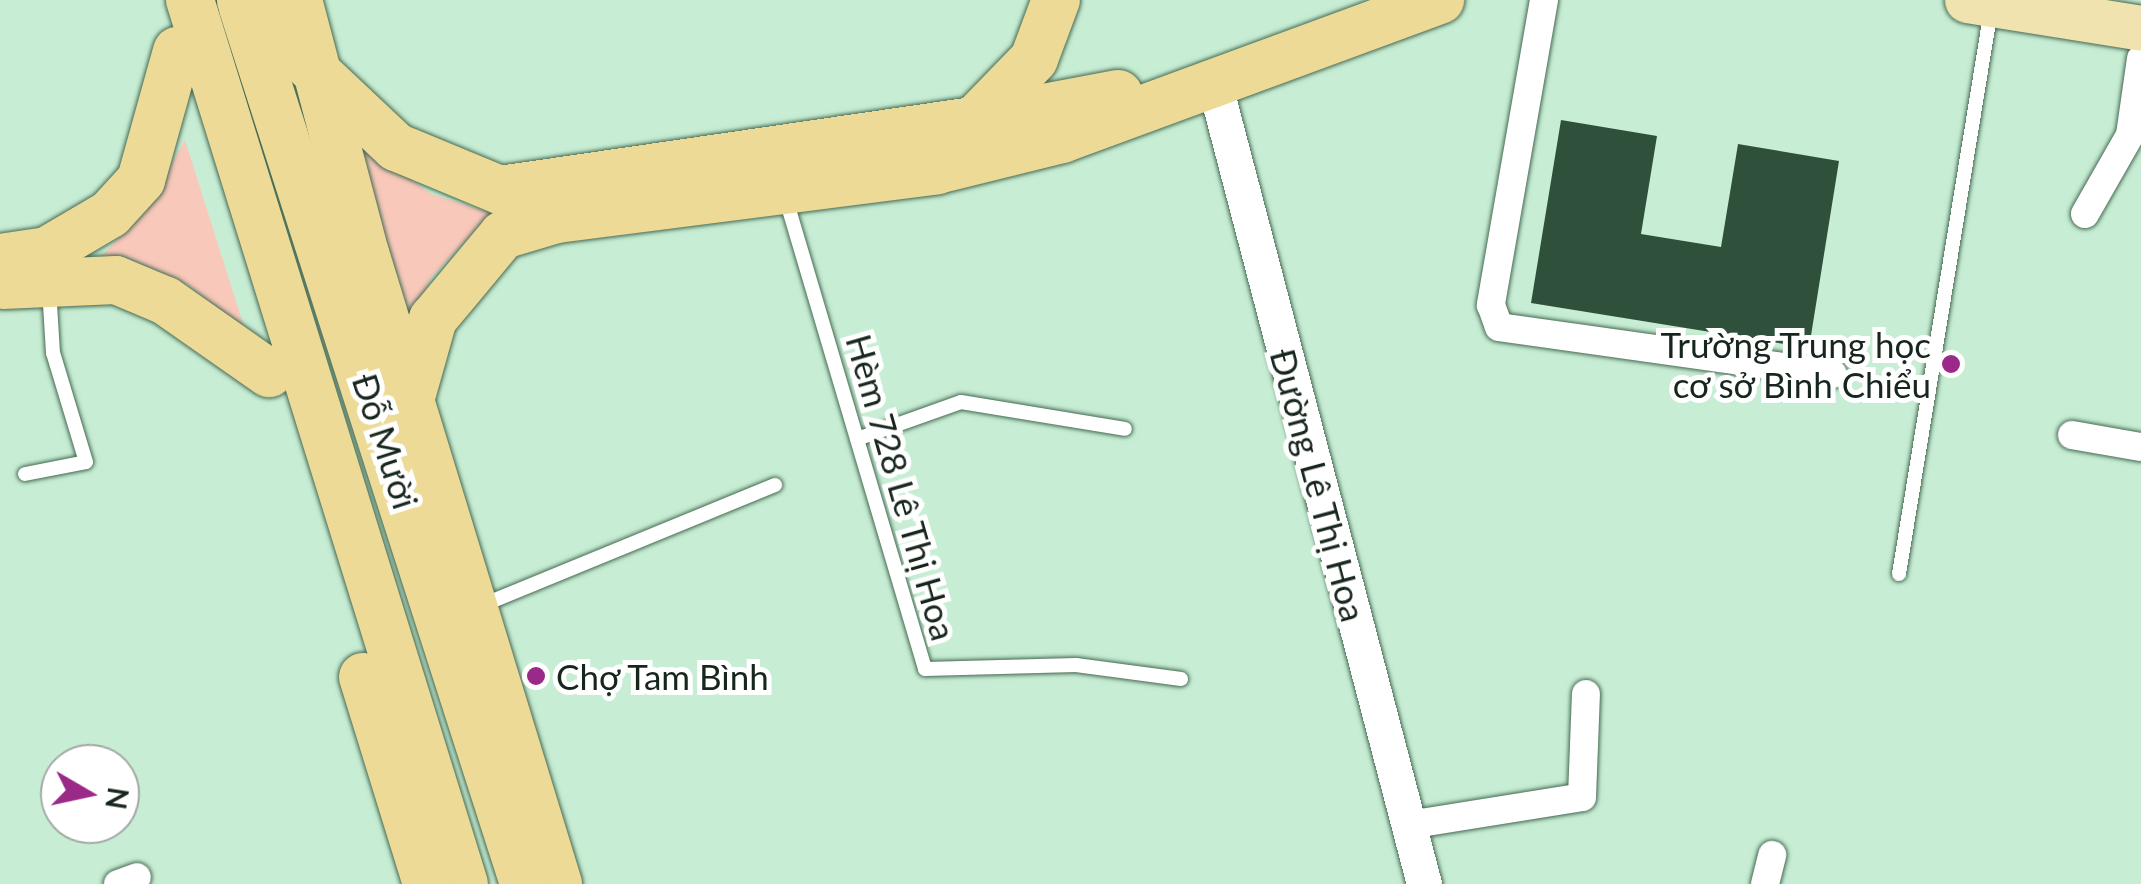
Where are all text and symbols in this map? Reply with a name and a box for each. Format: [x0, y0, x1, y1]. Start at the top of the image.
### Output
place label: Trường Trung học cơ sở Bình Chiểu [1659, 323, 1931, 405]
street label: Hèm 728 Lê Thị Hoa [838, 329, 966, 645]
street label: Đường Lê Thị Hoa [1262, 344, 1376, 626]
marker: Trường Trung học cơ sở Bình Chiểu [1940, 353, 1962, 375]
street label: Đỗ Mười [344, 368, 428, 514]
place label: Chợ Tam Bình [556, 655, 771, 697]
marker: Chợ Tam Bình [525, 665, 547, 687]
north arrow [40, 744, 140, 844]
text: N [99, 785, 136, 812]

